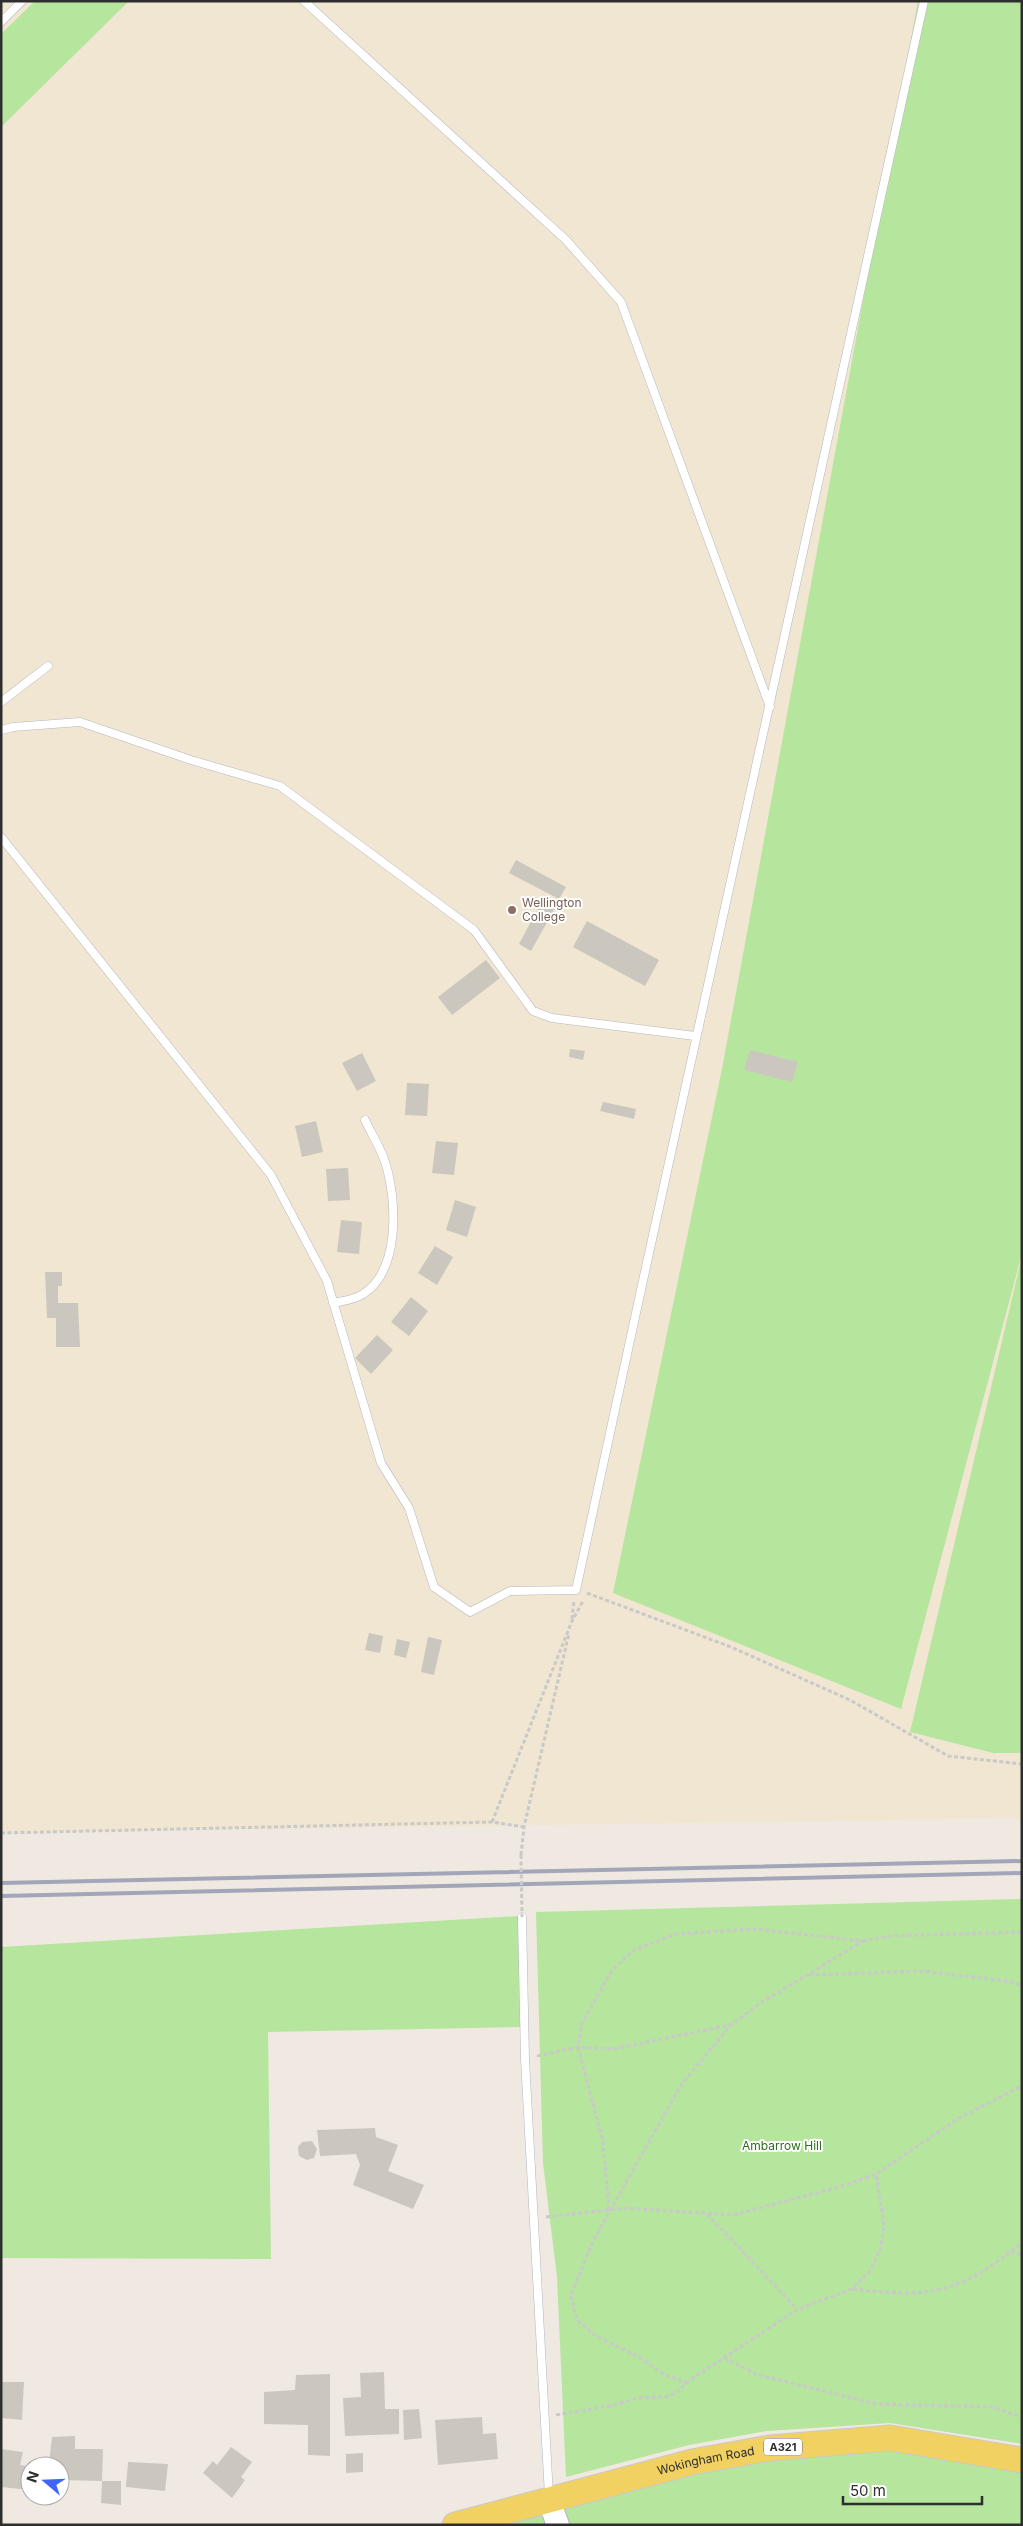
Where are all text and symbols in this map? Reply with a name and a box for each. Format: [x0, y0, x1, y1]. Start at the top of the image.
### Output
place label: Wellington College [522, 895, 581, 924]
marker: Wellington College [506, 904, 518, 916]
park label: Ambarrow Hill [742, 2138, 822, 2153]
road number: A321 [764, 2438, 802, 2456]
street label: Wokingham Road [655, 2443, 756, 2478]
north arrow [20, 2456, 70, 2506]
text: N [22, 2469, 42, 2484]
scale bar [843, 2474, 982, 2506]
text: 50 m [850, 2481, 886, 2500]

